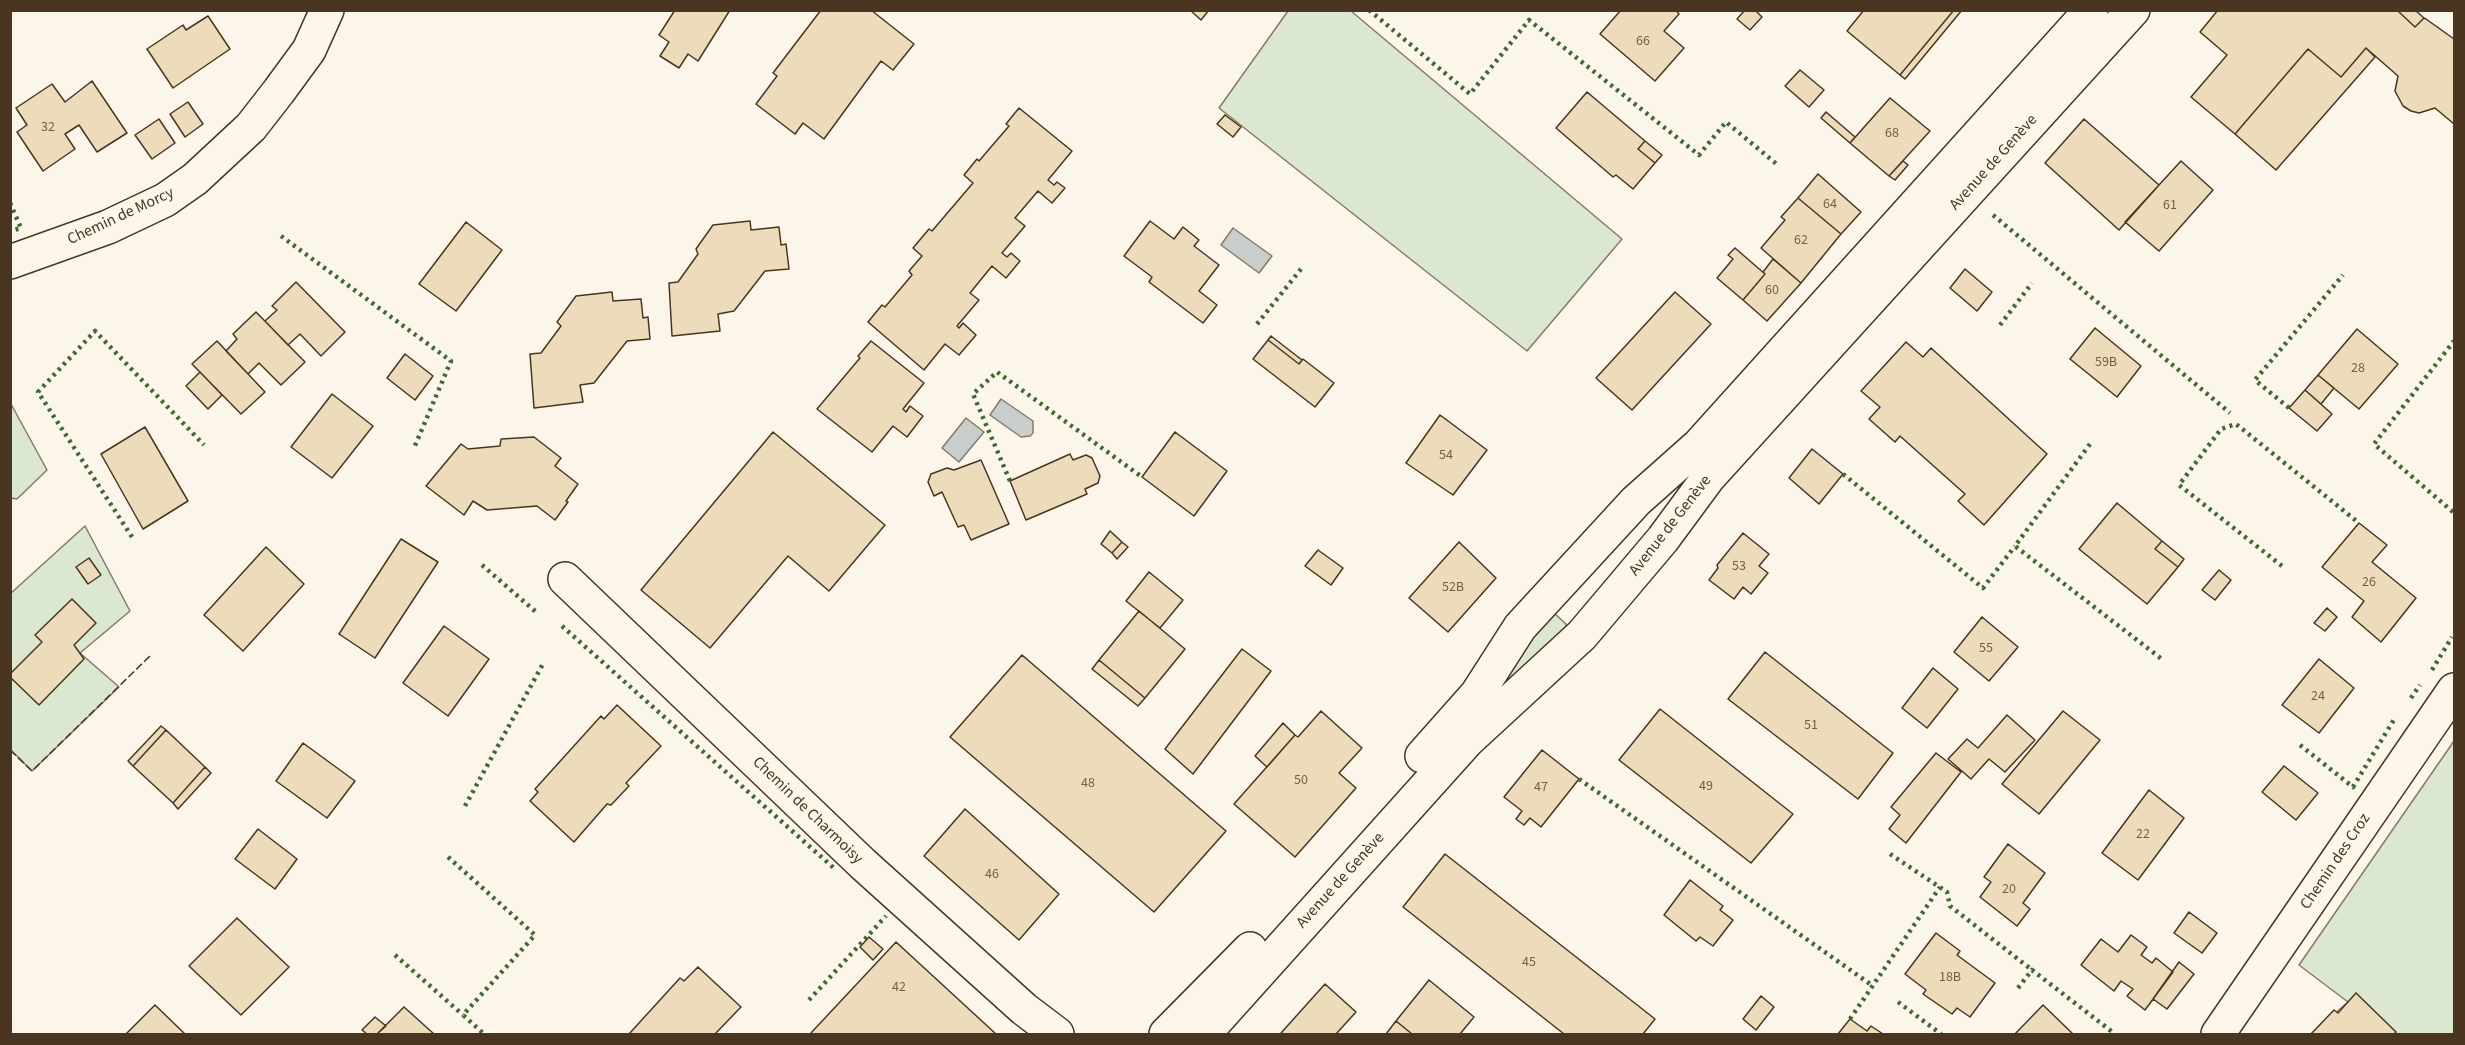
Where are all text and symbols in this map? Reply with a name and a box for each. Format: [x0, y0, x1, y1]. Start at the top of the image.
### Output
house number: 66 [1636, 34, 1650, 50]
street label: Avenue de Genève [1946, 111, 2042, 215]
house number: 32 [41, 120, 55, 136]
house number: 68 [1885, 126, 1899, 142]
street label: Chemin de Morcy [65, 184, 177, 250]
house number: 64 [1823, 197, 1837, 213]
house number: 61 [2163, 198, 2177, 214]
house number: 62 [1794, 233, 1808, 249]
house number: 60 [1765, 283, 1779, 299]
house number: 59B [2095, 355, 2117, 371]
house number: 28 [2351, 361, 2365, 377]
house number: 54 [1439, 448, 1453, 464]
street label: Avenue de Genève [1626, 472, 1716, 580]
house number: 53 [1732, 559, 1746, 575]
house number: 26 [2362, 575, 2376, 591]
house number: 52B [1442, 580, 1464, 596]
house number: 55 [1979, 641, 1993, 657]
house number: 24 [2311, 689, 2325, 705]
house number: 51 [1804, 718, 1818, 734]
street label: Chemin de Charmoisy [748, 753, 866, 869]
house number: 50 [1294, 773, 1308, 789]
house number: 48 [1081, 776, 1095, 792]
house number: 49 [1699, 779, 1713, 795]
house number: 47 [1534, 780, 1548, 796]
street label: Chemin des Croz [2297, 810, 2375, 914]
house number: 22 [2136, 827, 2150, 843]
street label: Avenue de Genève [1293, 829, 1389, 933]
house number: 46 [985, 867, 999, 883]
house number: 20 [2002, 882, 2016, 898]
house number: 45 [1522, 955, 1536, 971]
house number: 18B [1939, 970, 1961, 986]
house number: 42 [892, 980, 906, 996]

